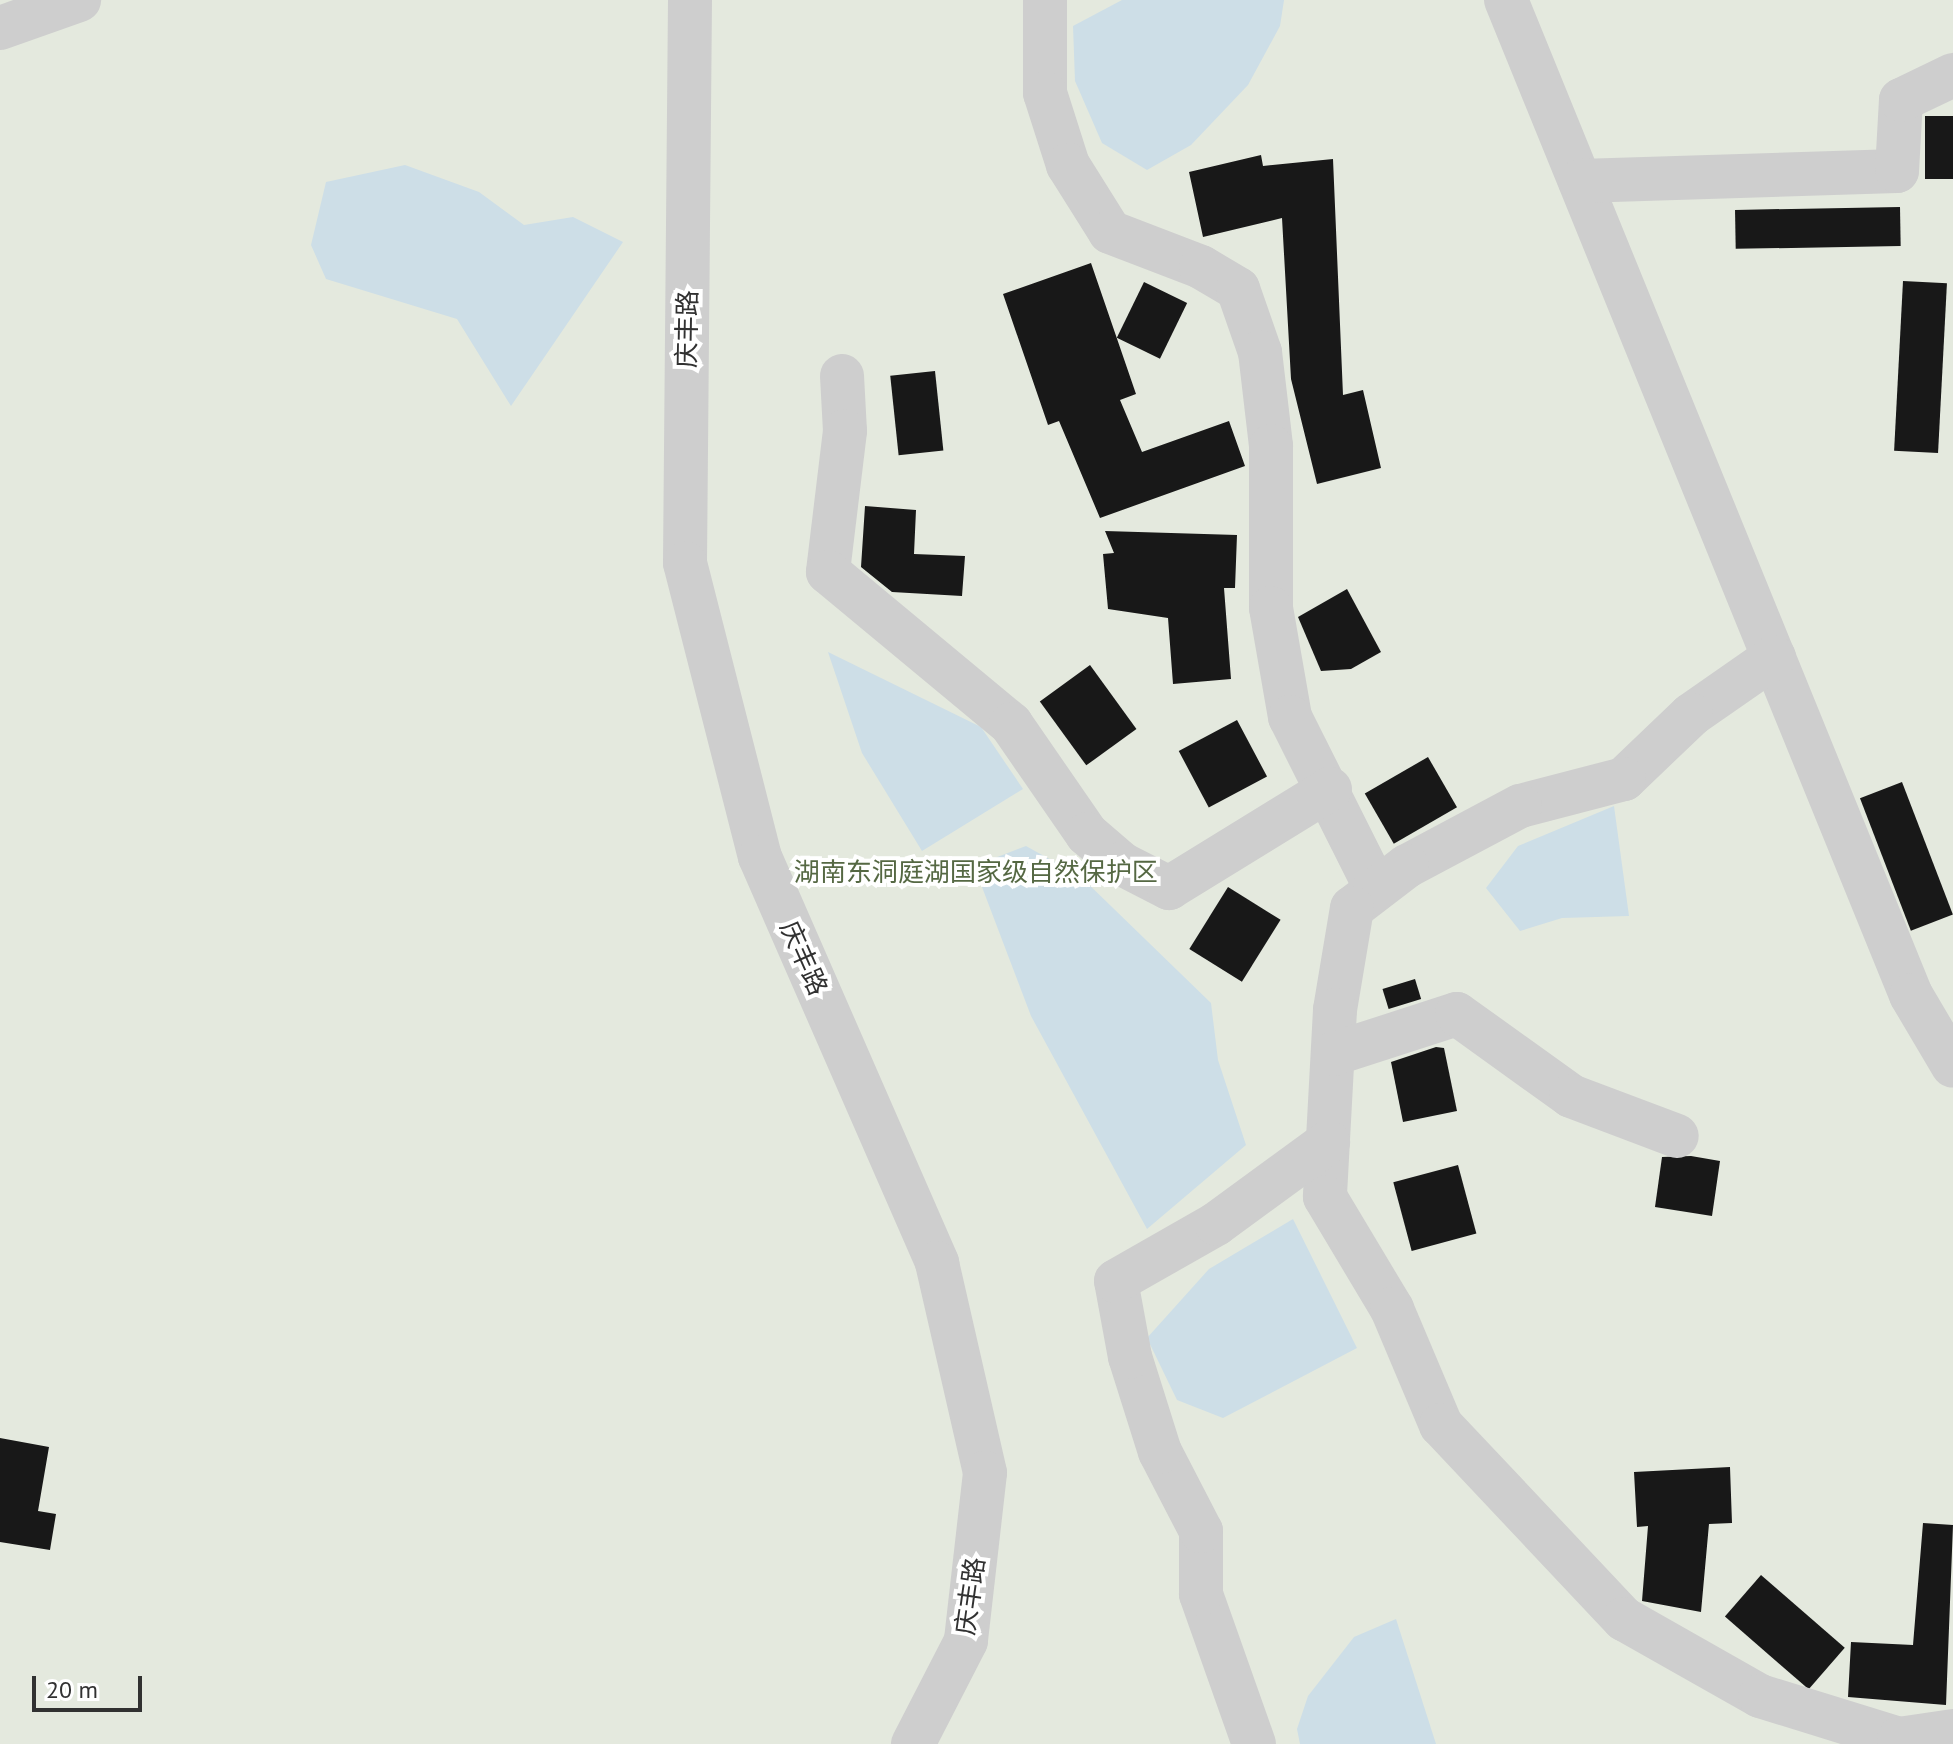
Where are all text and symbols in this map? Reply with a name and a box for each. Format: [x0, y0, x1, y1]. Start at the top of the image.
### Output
street label: 庆丰路 [671, 290, 703, 368]
park label: 湖南东洞庭湖国家级自然保护区 [794, 856, 1158, 888]
street label: 庆丰路 [774, 916, 834, 1000]
street label: 庆丰路 [949, 1555, 991, 1637]
scale bar [36, 1660, 146, 1710]
text: 20 m [46, 1674, 98, 1705]

